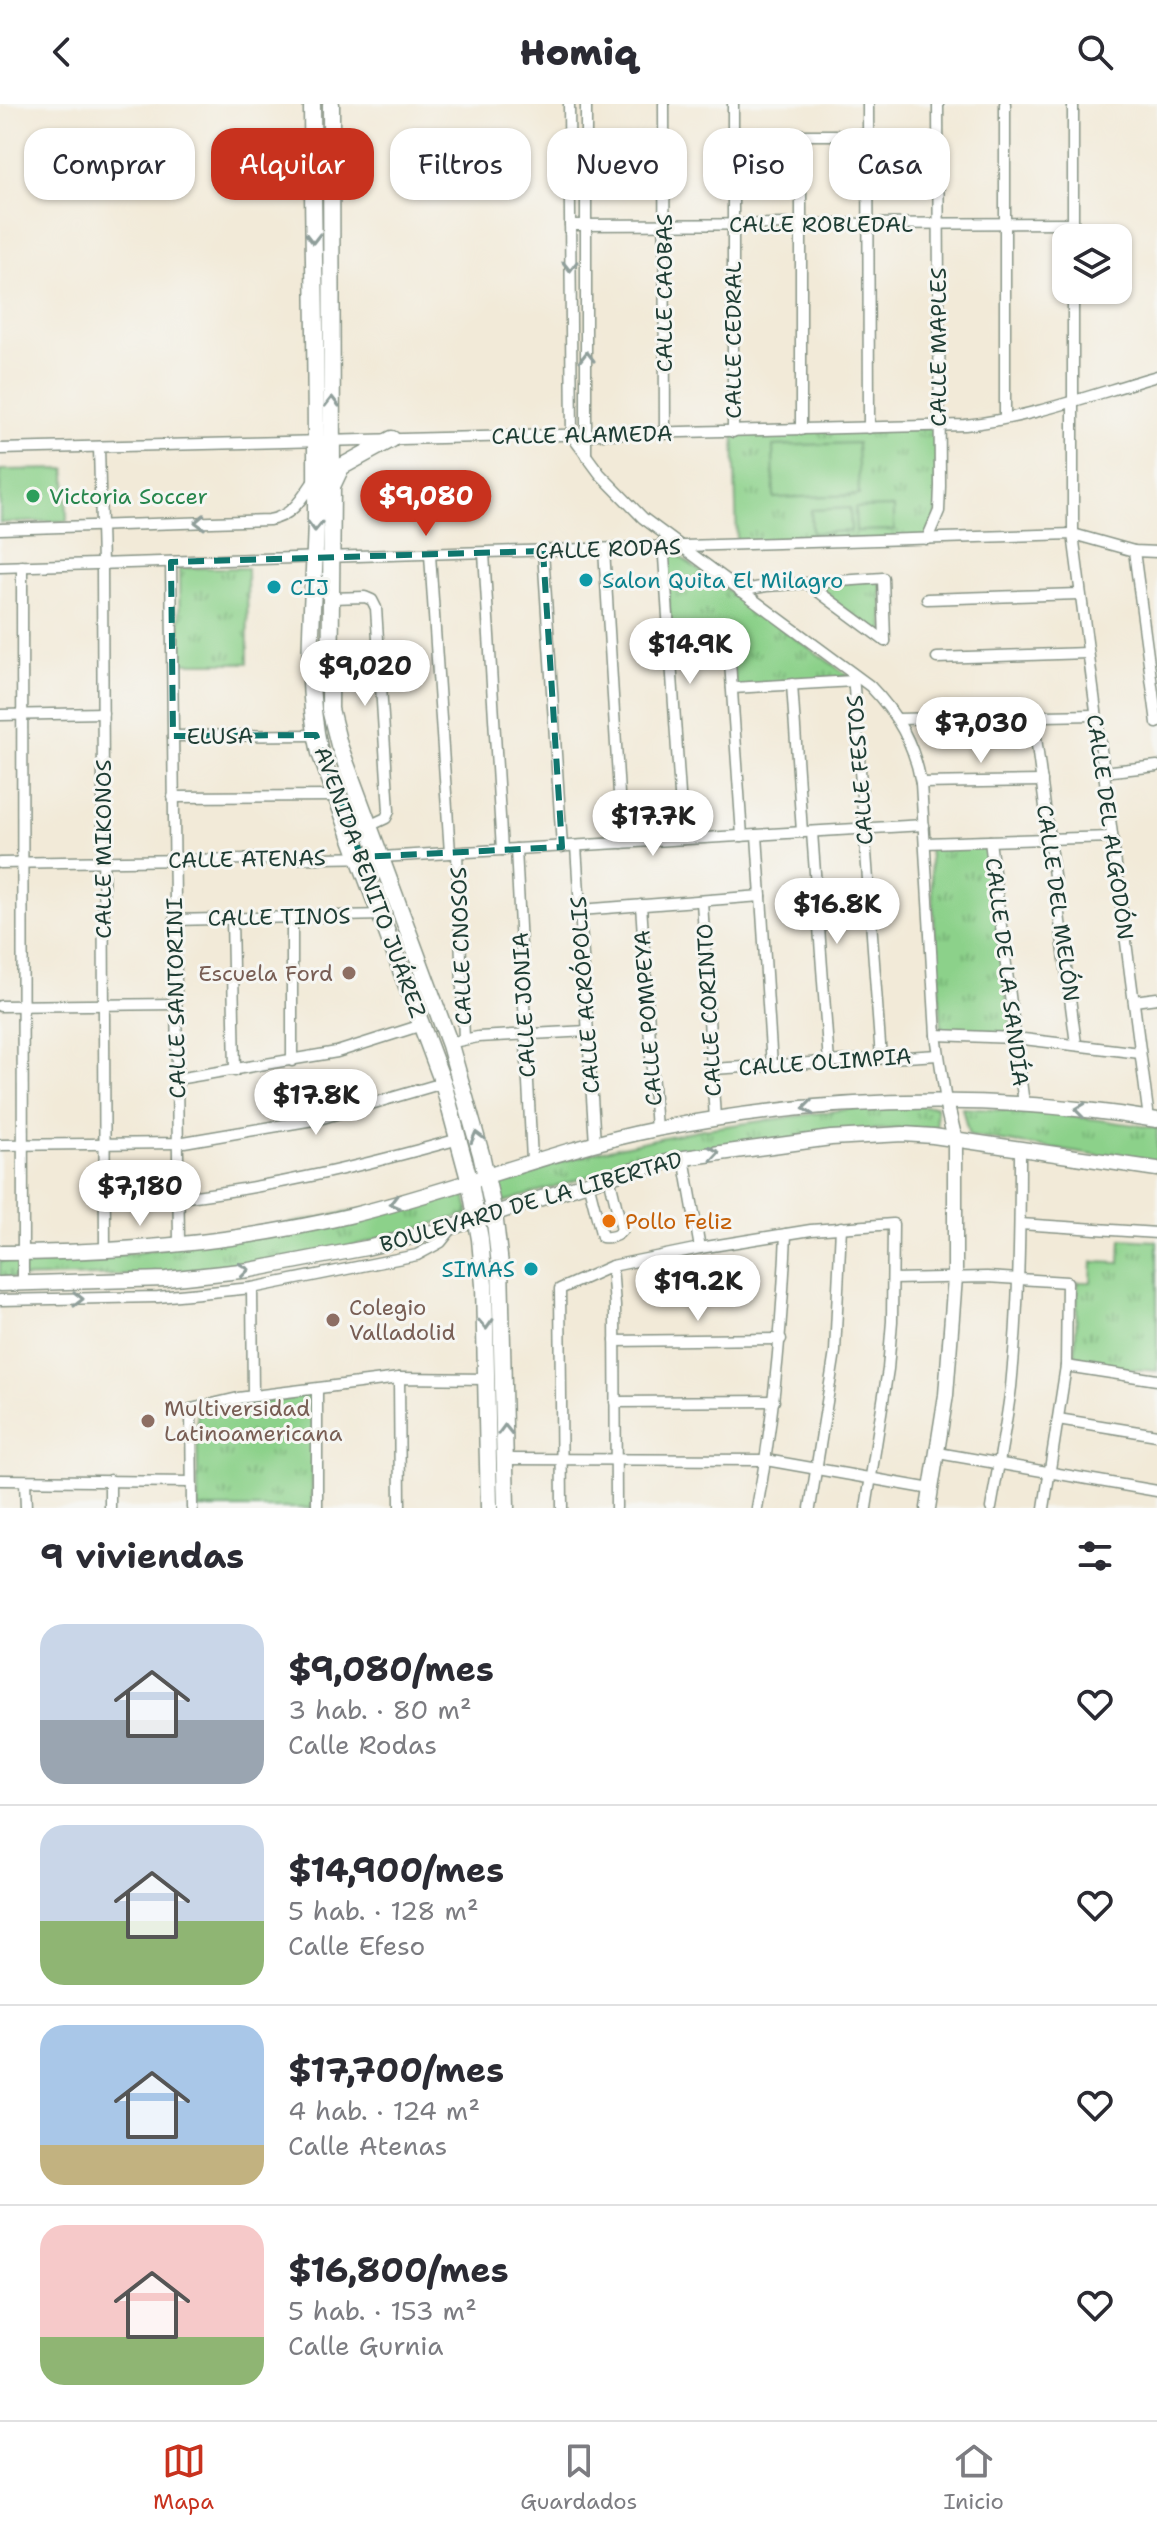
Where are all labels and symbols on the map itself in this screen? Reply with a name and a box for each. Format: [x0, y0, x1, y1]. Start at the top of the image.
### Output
street label: CALLE ROBLEDAL [729, 210, 913, 239]
street label: CALLE CAOBAS [650, 214, 679, 372]
one-way arrow [304, 232, 322, 245]
one-way arrow [561, 260, 579, 273]
street label: CALLE CEDRAL [719, 261, 748, 419]
street label: CALLE MAPLES [924, 267, 953, 427]
one-way arrow [578, 350, 596, 363]
one-way arrow [323, 395, 341, 408]
street label: CALLE ALAMEDA [491, 419, 673, 451]
pin: $9,080 [361, 470, 491, 538]
place label: Victoria Soccer [49, 482, 208, 511]
marker: Victoria Soccer [24, 487, 42, 505]
one-way arrow [193, 514, 206, 531]
one-way arrow [307, 520, 324, 533]
street label: CALLE RODAS [535, 532, 681, 566]
place label: Salon Quita El Milagro [602, 566, 843, 595]
marker: Salon Quita El Milagro [577, 571, 595, 589]
place label: CIJ [290, 573, 329, 602]
marker: CIJ [265, 578, 283, 596]
pin: $14.9K [625, 618, 755, 686]
pin: $9,020 [300, 640, 430, 708]
street label: CALLE FESTOS [840, 694, 880, 846]
pin: $7,030 [916, 697, 1046, 765]
street label: CALLE DEL ALGODÓN [1080, 713, 1140, 941]
street label: ELUSA [186, 721, 254, 751]
street label: AVENIDA BENITO JUÁREZ [307, 742, 433, 1022]
street label: CALLE MIKONOS [89, 759, 118, 939]
pin: $17.7K [588, 790, 718, 858]
street label: CALLE DEL MELÓN [1030, 803, 1086, 1003]
street label: CALLE ATENAS [168, 843, 326, 875]
street label: CALLE DE LA SANDÍA [979, 856, 1035, 1088]
street label: CALLE CNOSOS [444, 866, 478, 1026]
pin: $16.8K [772, 878, 902, 946]
street label: CALLE ACRÓPOLIS [564, 895, 606, 1095]
street label: CALLE SANTORINI [160, 897, 192, 1099]
street label: CALLE TINOS [207, 901, 351, 933]
street label: CALLE CORINTO [690, 923, 728, 1097]
street label: CALLE POMPEYA [627, 929, 669, 1107]
street label: CALLE JONIA [506, 932, 542, 1078]
place label: Escuela Ford [198, 959, 333, 988]
marker: Escuela Ford [340, 964, 358, 982]
street label: CALLE OLIMPIA [738, 1041, 912, 1083]
pin: $17.8K [251, 1069, 381, 1137]
one-way arrow [801, 1100, 814, 1117]
one-way arrow [1073, 1102, 1087, 1119]
one-way arrow [469, 1130, 486, 1144]
street label: BOULEVARD DE LA LIBERTAD [376, 1145, 686, 1259]
one-way arrow [707, 1146, 721, 1163]
pin: $7,180 [75, 1160, 205, 1228]
one-way arrow [389, 1194, 403, 1211]
place label: Pollo Feliz [625, 1207, 733, 1236]
marker: Pollo Feliz [600, 1212, 618, 1230]
place label: SIMAS [442, 1255, 515, 1284]
pin: $19.2K [633, 1255, 763, 1323]
marker: SIMAS [522, 1260, 540, 1278]
one-way arrow [238, 1262, 251, 1279]
one-way arrow [72, 1290, 85, 1308]
place label: Colegio Valladolid [349, 1293, 456, 1347]
marker: Colegio Valladolid [324, 1311, 342, 1329]
one-way arrow [477, 1318, 494, 1331]
place label: Multiversidad Latinoamericana [164, 1394, 343, 1448]
marker: Multiversidad Latinoamericana [139, 1412, 157, 1430]
one-way arrow [497, 1423, 514, 1436]

